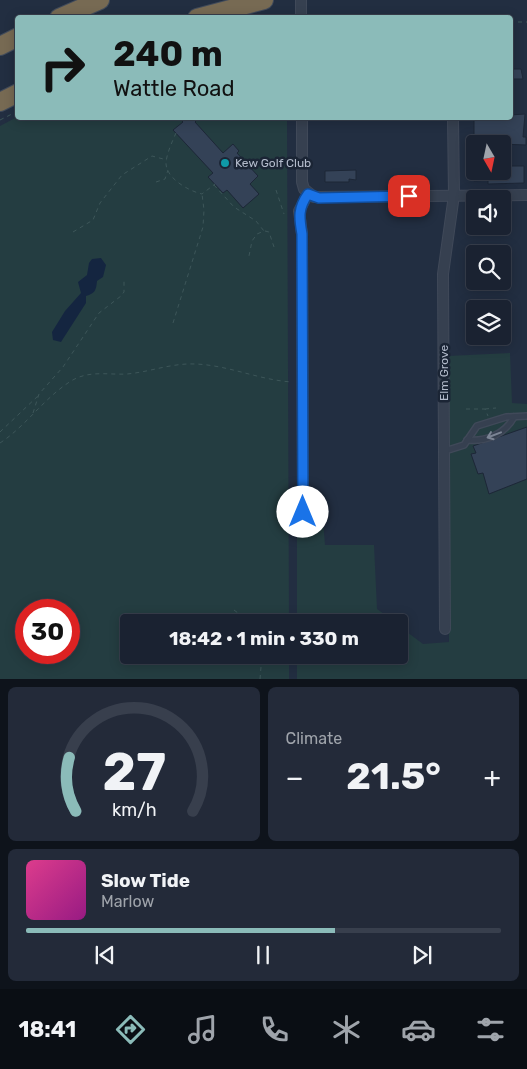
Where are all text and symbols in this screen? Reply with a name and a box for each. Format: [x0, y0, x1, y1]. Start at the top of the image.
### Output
text: 240 m [113, 33, 223, 75]
icon: right [30, 35, 95, 100]
text: Wattle Road [113, 75, 235, 102]
north arrow [466, 135, 511, 180]
map controls [466, 135, 511, 345]
place label: Kew Golf Club [235, 156, 311, 170]
marker: Kew Golf Club [219, 157, 231, 169]
pin [388, 175, 430, 217]
icon: arrive [395, 182, 423, 210]
button: sound [466, 190, 511, 235]
button: search [466, 245, 511, 290]
button: layers [466, 300, 511, 345]
street label: Elm Grove [437, 345, 451, 401]
one-way arrow [487, 431, 502, 440]
position arrow [276, 485, 328, 537]
speed limit sign: 30 [15, 599, 80, 664]
text: 18:42 · 1 min · 330 m [169, 627, 359, 650]
text: Climate [286, 729, 342, 748]
text: 27 [102, 741, 166, 803]
text: 21.5° [346, 753, 441, 799]
text: − [286, 761, 304, 794]
text: + [484, 761, 501, 794]
text: km/h [111, 799, 156, 820]
text: Slow Tide [101, 869, 190, 892]
text: Marlow [101, 892, 154, 911]
icon: previous [91, 941, 119, 969]
icon: pause [249, 941, 277, 969]
icon: next [408, 941, 436, 969]
icon: directions [113, 1012, 148, 1047]
icon: music [185, 1012, 220, 1047]
icon: phone [257, 1012, 292, 1047]
icon: climate [329, 1012, 364, 1047]
icon: car [401, 1012, 436, 1047]
icon: filters [473, 1012, 508, 1047]
text: 18:41 [19, 1016, 76, 1043]

